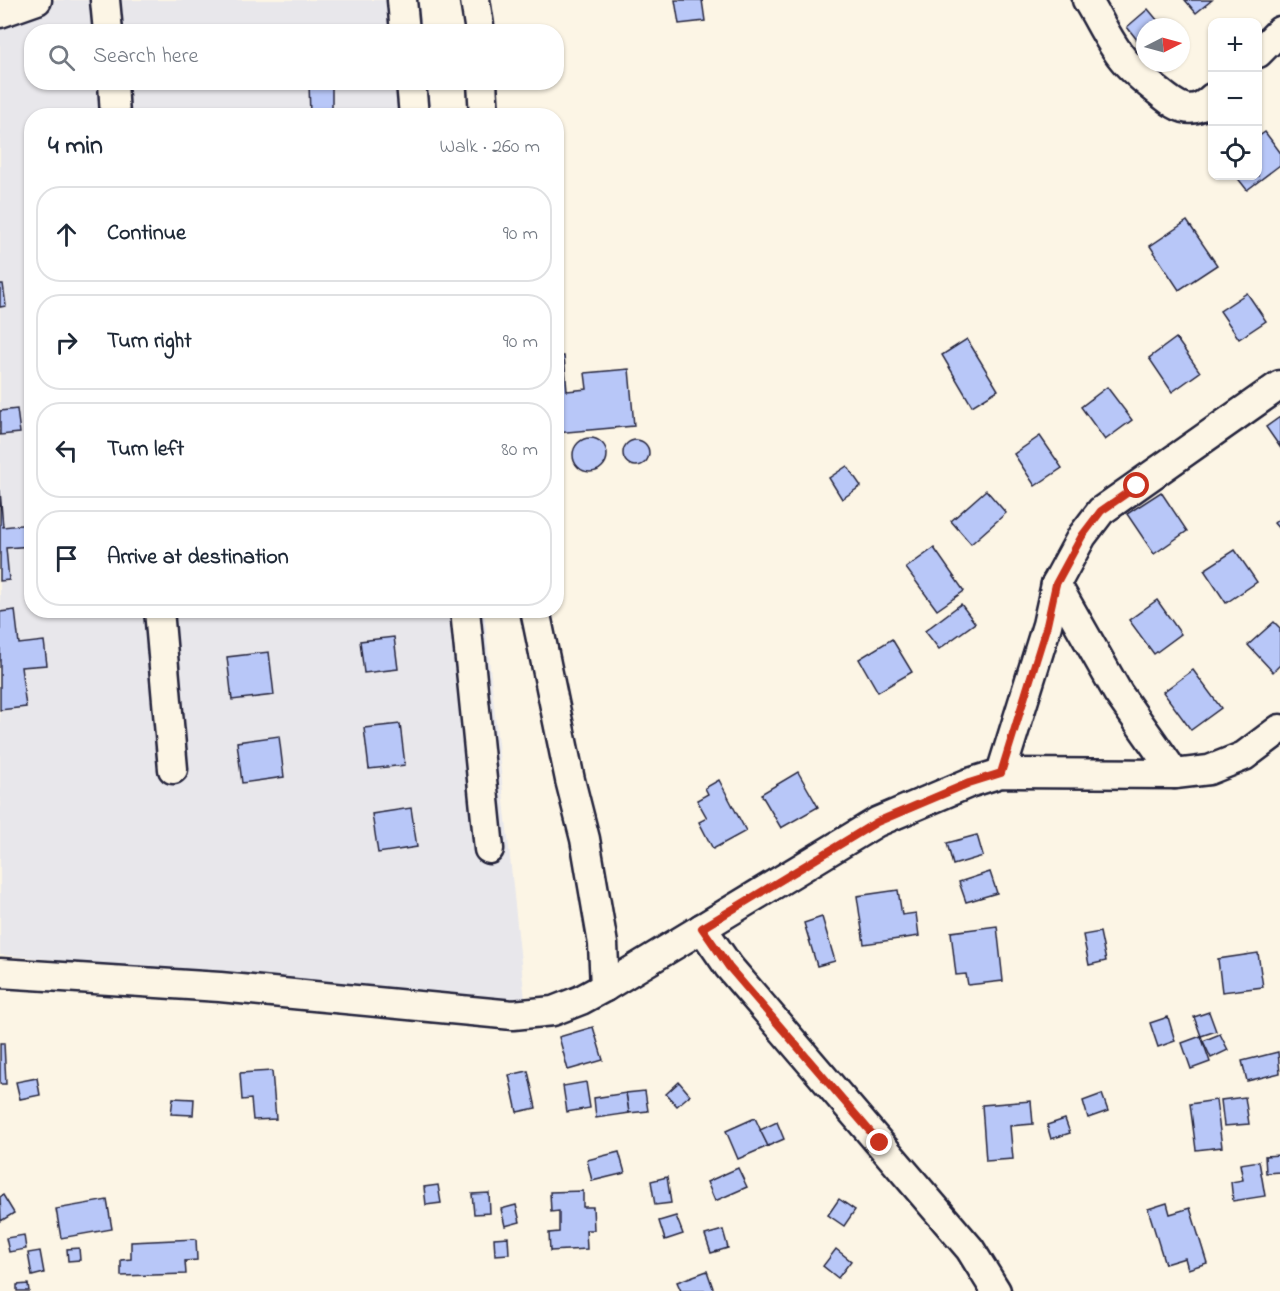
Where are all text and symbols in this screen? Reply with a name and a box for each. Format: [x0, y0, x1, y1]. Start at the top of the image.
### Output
north arrow [1136, 18, 1190, 72]
map controls [1208, 18, 1262, 180]
button: + [1208, 18, 1262, 72]
search box [24, 24, 564, 90]
icon: search [45, 41, 78, 74]
text: Search here [93, 41, 198, 73]
button: − [1208, 72, 1262, 126]
button: locate [1208, 126, 1262, 180]
text: 4 min [48, 128, 103, 166]
text: Walk · 260 m [439, 133, 540, 162]
icon: ahead [50, 218, 83, 251]
text: Continue [107, 218, 186, 250]
text: 90 m [503, 220, 538, 249]
icon: right [50, 326, 83, 359]
text: Turn right [107, 326, 192, 358]
text: 90 m [503, 328, 538, 357]
icon: left [50, 434, 83, 467]
text: Turn left [107, 434, 184, 466]
text: 80 m [501, 436, 538, 465]
route start [1123, 472, 1149, 498]
icon: arrive [50, 542, 83, 575]
text: Arrive at destination [107, 542, 289, 574]
route end [866, 1129, 892, 1155]

